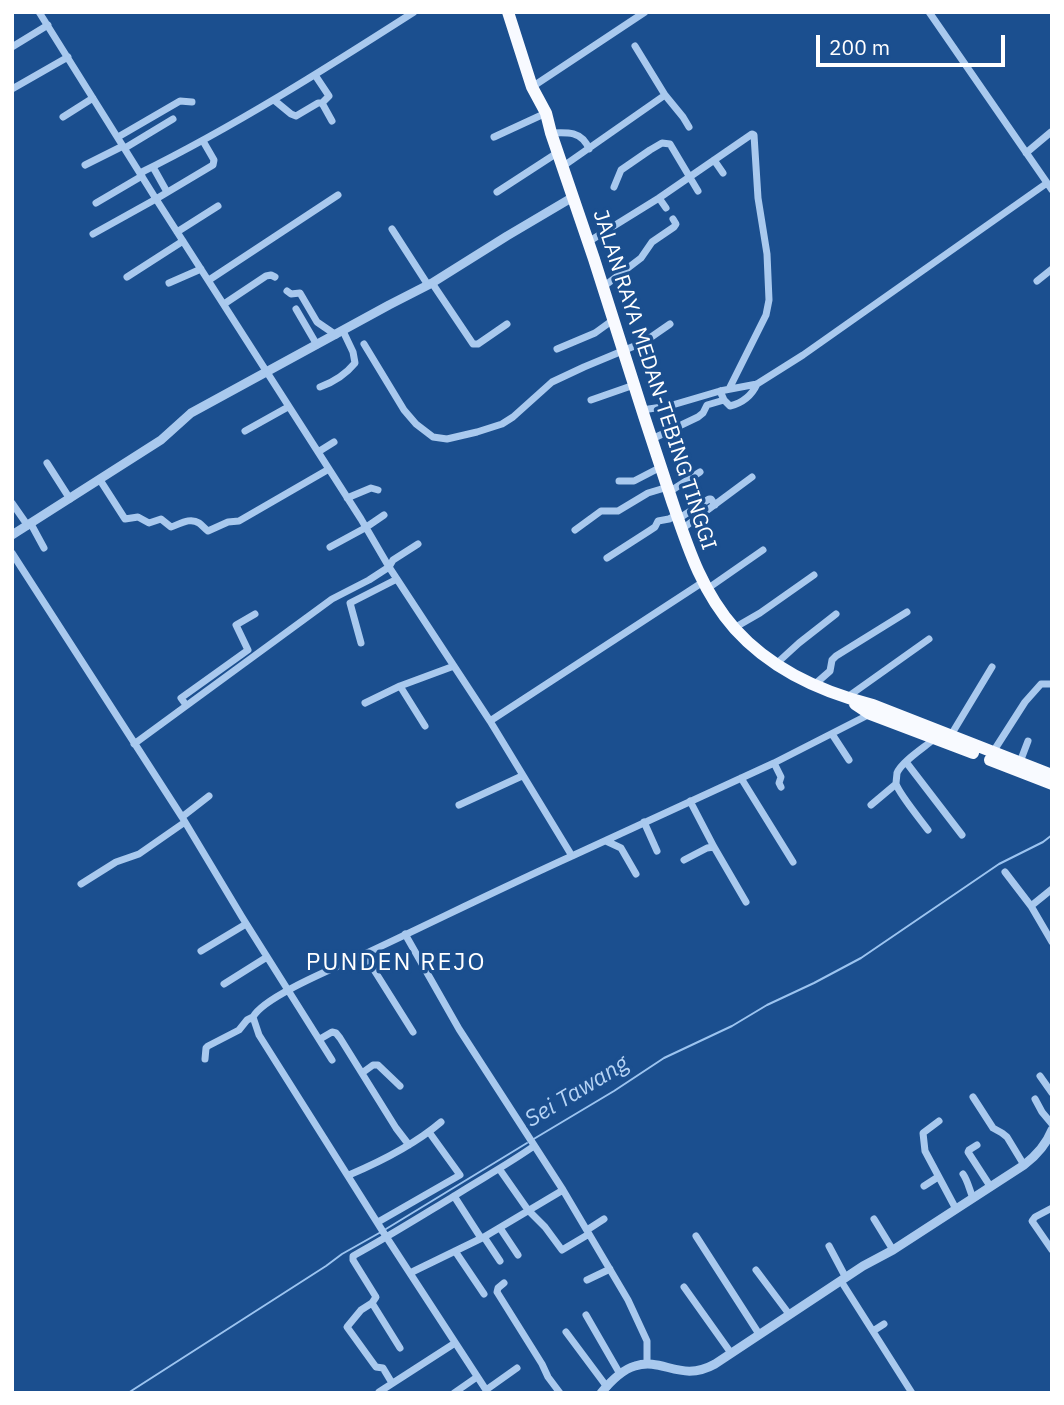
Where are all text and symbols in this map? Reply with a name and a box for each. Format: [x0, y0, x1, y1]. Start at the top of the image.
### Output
scale bar [819, 21, 1008, 65]
text: 200 m [829, 33, 890, 61]
street label: JALAN RAYA MEDAN-TEBING TINGGI [587, 207, 721, 553]
district label: PUNDEN REJO [307, 949, 485, 977]
water label: Sei Tawang [520, 1050, 634, 1134]

